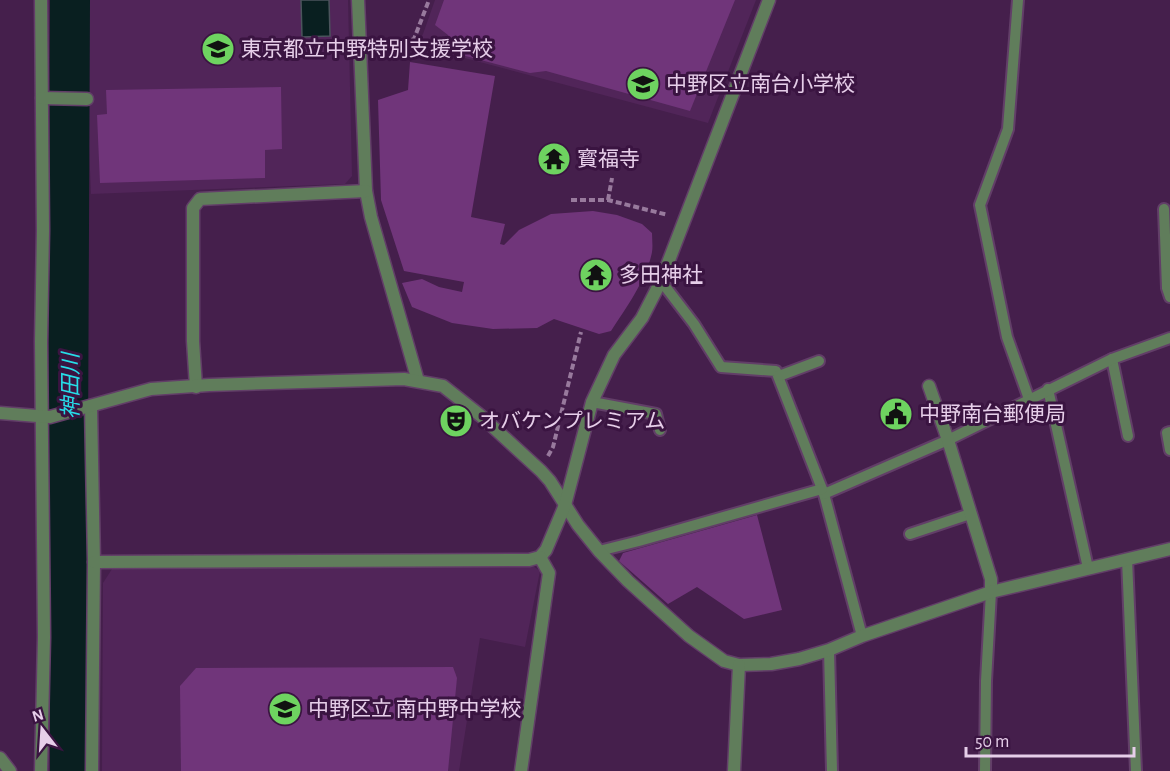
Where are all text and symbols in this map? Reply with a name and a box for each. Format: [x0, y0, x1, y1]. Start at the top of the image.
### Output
school or university icon: 東京都立中野特別支援学校 [200, 31, 236, 67]
place label: 東京都立中野特別支援学校 [241, 38, 493, 60]
school or university icon: 中野区立南台小学校 [625, 66, 661, 102]
place label: 中野区立南台小学校 [666, 73, 855, 95]
temple icon: 寳福寺 [536, 141, 572, 177]
place label: 寳福寺 [577, 148, 640, 170]
temple icon: 多田神社 [578, 257, 614, 293]
place label: 多田神社 [619, 264, 703, 286]
water label: 神田川 [59, 351, 82, 419]
public building icon: 中野南台郵便局 [878, 396, 914, 432]
theatre icon: オバケンプレミアム [438, 403, 474, 439]
place label: 中野南台郵便局 [919, 403, 1066, 425]
place label: オバケンプレミアム [479, 410, 665, 432]
school or university icon: 中野区立 南中野中学校 [267, 691, 303, 727]
place label: 中野区立 南中野中学校 [308, 698, 521, 720]
north arrow [12, 699, 72, 759]
text: N [30, 706, 46, 725]
scale bar [966, 720, 1134, 758]
text: 50 m [975, 733, 1009, 751]

